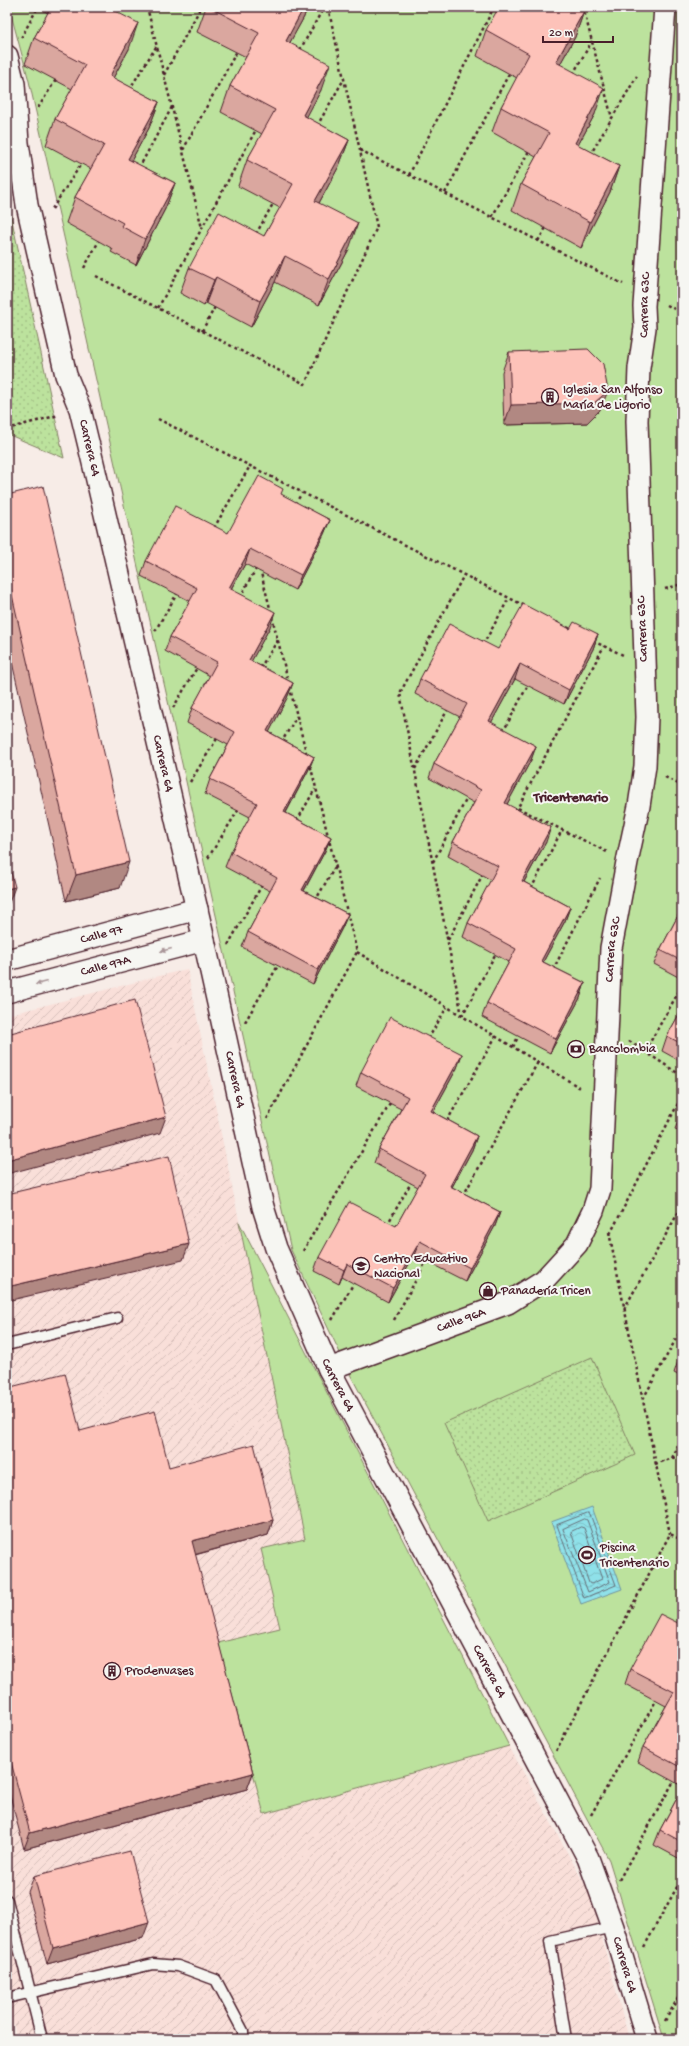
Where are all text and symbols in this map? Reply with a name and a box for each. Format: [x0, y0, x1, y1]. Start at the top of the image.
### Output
scale bar [543, 18, 613, 44]
text: 20 m [549, 27, 574, 41]
street label: Carrera 63C [636, 271, 654, 339]
place label: Iglesia San Alfonso María de Ligorio [563, 383, 663, 413]
building icon: Iglesia San Alfonso María de Ligorio [540, 387, 560, 407]
street label: Carrera 64 [75, 418, 103, 478]
street label: Carrera 63C [634, 595, 652, 662]
street label: Carrera 64 [149, 734, 177, 793]
district label: Tricentenario [533, 790, 609, 807]
street label: Carrera 63C [602, 915, 624, 982]
street label: Calle 97 [79, 921, 126, 947]
one-way arrow [160, 947, 172, 953]
street label: Calle 97A [79, 952, 133, 980]
one-way arrow [34, 980, 46, 986]
bank icon: Bancolombia [566, 1039, 586, 1059]
place label: Bancolombia [588, 1042, 657, 1057]
street label: Carrera 64 [221, 1050, 248, 1109]
place label: Centro Educativo Nacional [374, 1252, 468, 1282]
school or university icon: Centro Educativo Nacional [351, 1256, 371, 1276]
shop icon: Panadería Tricen [478, 1281, 498, 1301]
place label: Panadería Tricen [500, 1284, 591, 1299]
street label: Calle 96A [435, 1304, 489, 1336]
street label: Carrera 64 [318, 1356, 358, 1414]
place label: Piscina Tricentenario [599, 1541, 670, 1571]
sports icon: Piscina Tricentenario [577, 1545, 597, 1565]
street label: Carrera 64 [469, 1642, 509, 1701]
building icon: Prodenvases [102, 1661, 122, 1681]
place label: Prodenvases [124, 1664, 194, 1679]
street label: Carrera 64 [609, 1935, 640, 1995]

